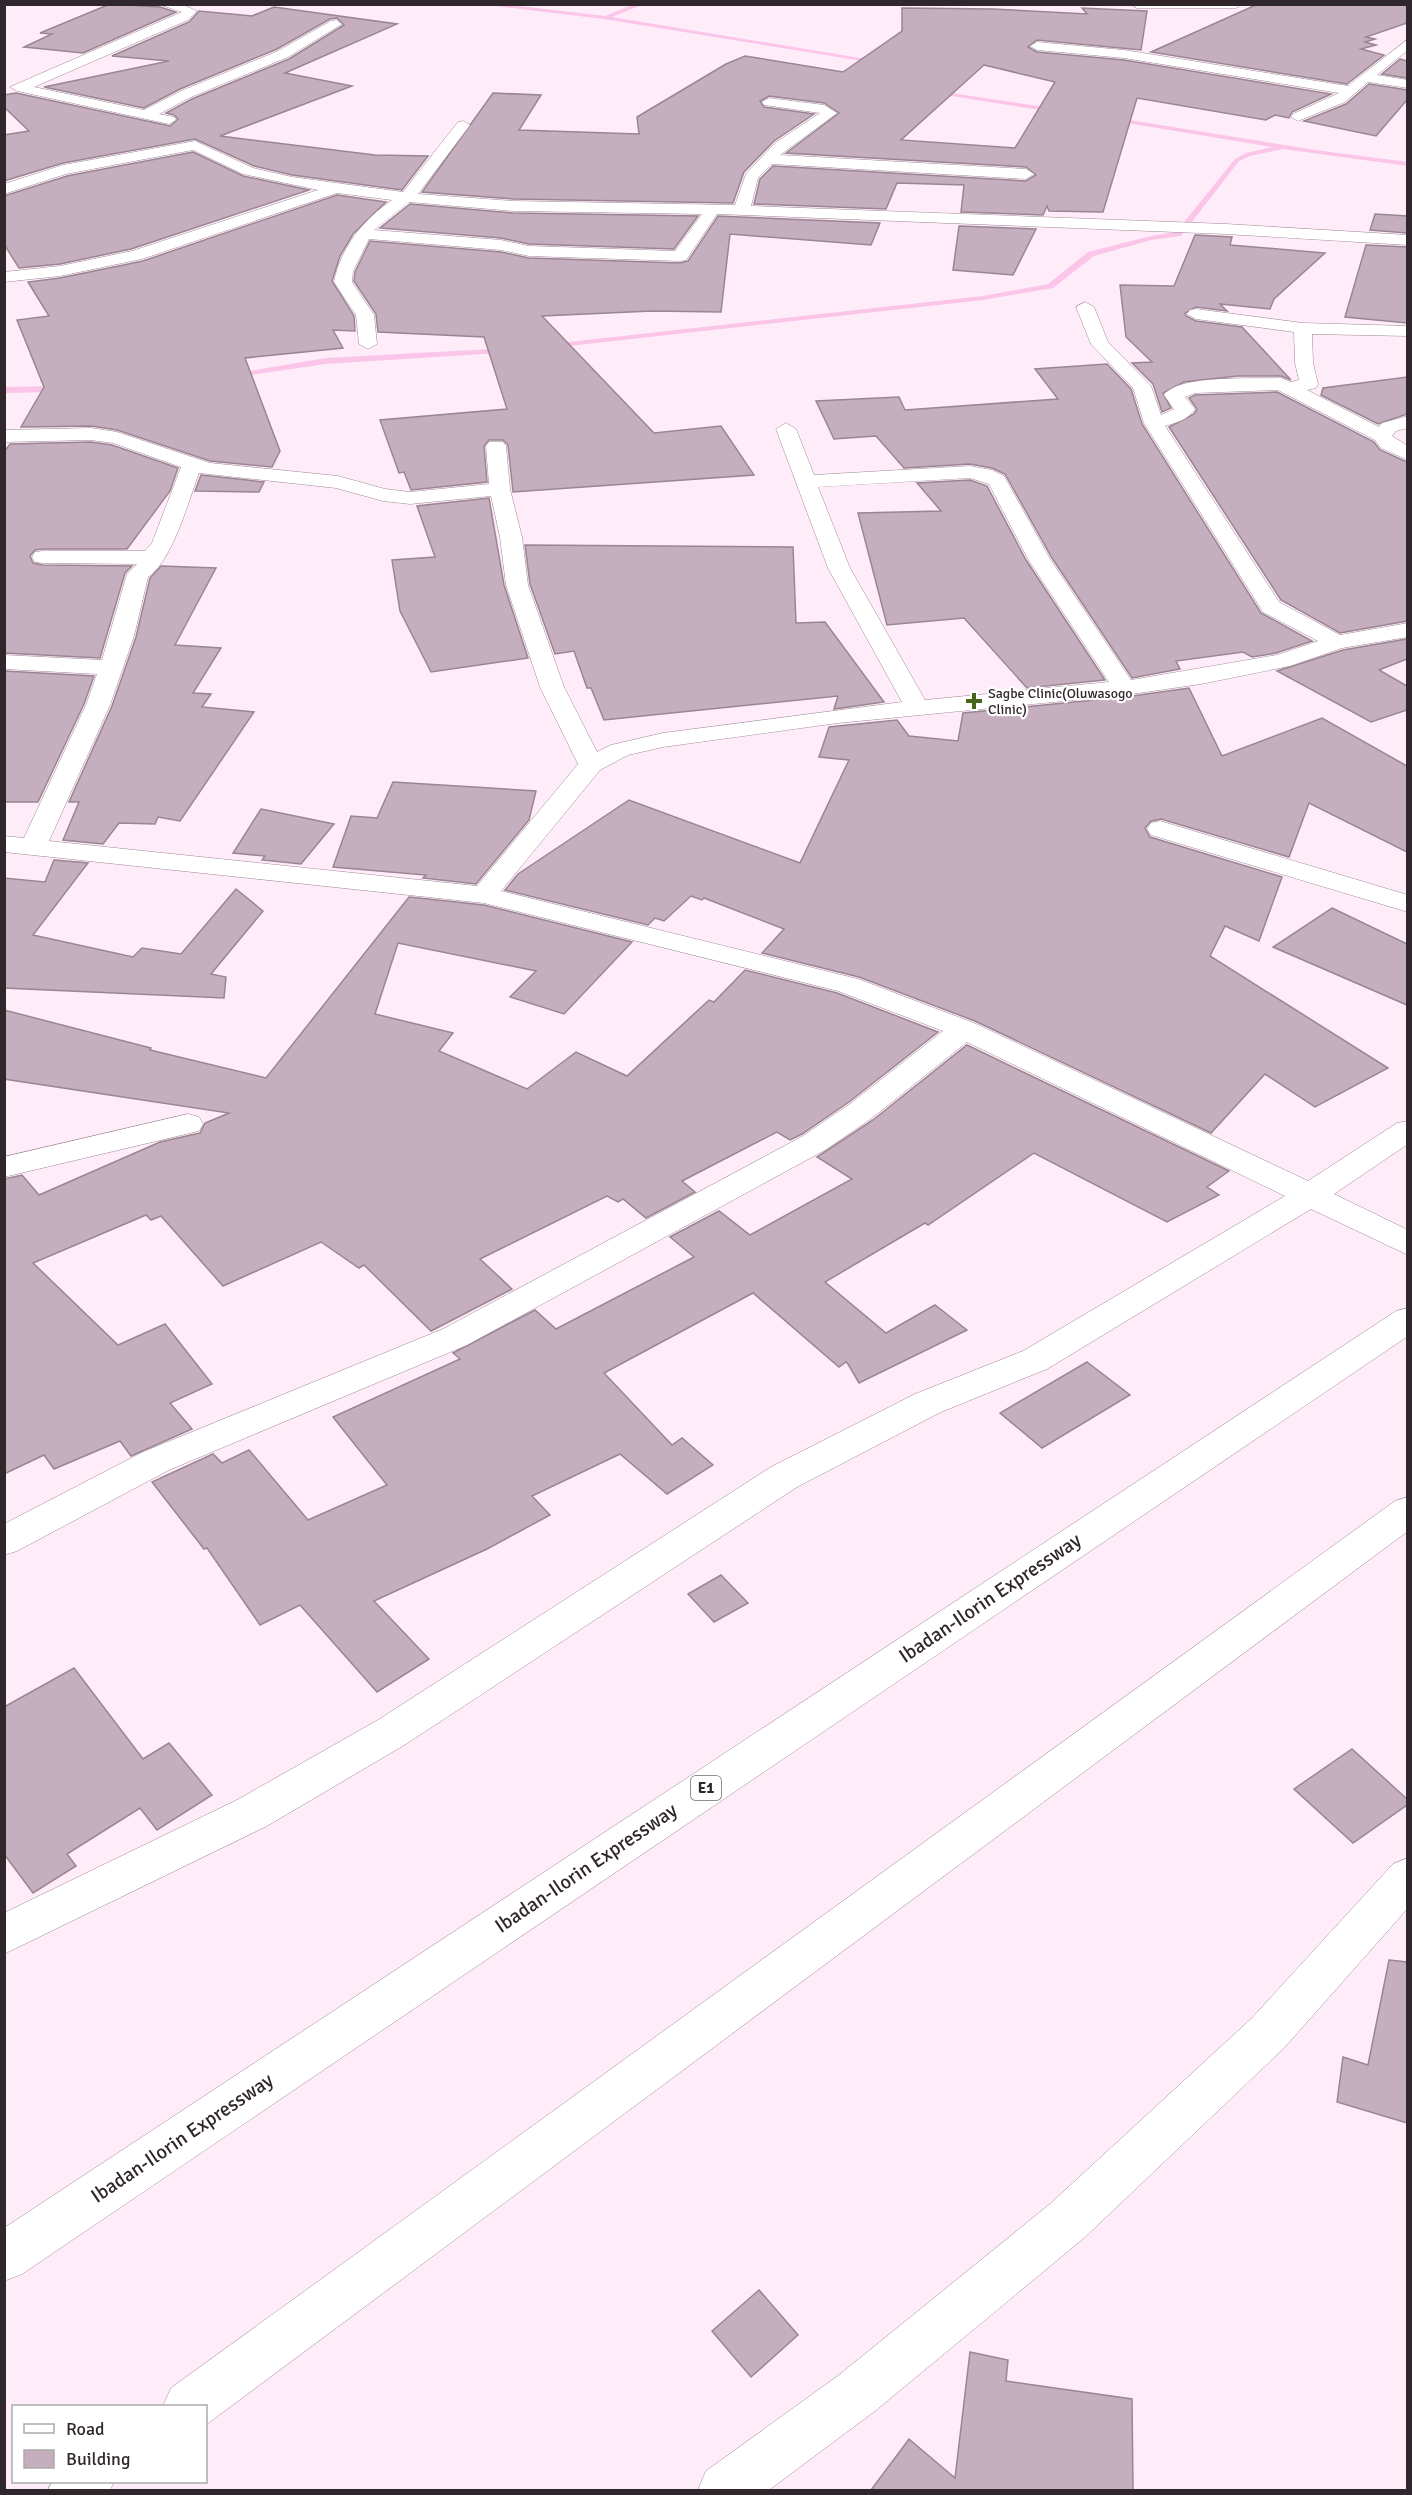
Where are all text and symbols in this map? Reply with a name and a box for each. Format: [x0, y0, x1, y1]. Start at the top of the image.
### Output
place label: Sagbe Clinic(Oluwasogo Clinic) [988, 685, 1133, 718]
marker: Sagbe Clinic(Oluwasogo Clinic) [965, 692, 983, 710]
street label: Ibadan-Ilorin Expressway [894, 1527, 1086, 1668]
road number: E1 [691, 1776, 721, 1800]
street label: Ibadan-Ilorin Expressway [490, 1797, 682, 1938]
street label: Ibadan-Ilorin Expressway [86, 2067, 278, 2208]
legend [12, 2405, 207, 2483]
text: Road [66, 2418, 105, 2440]
text: Building [66, 2448, 130, 2470]

